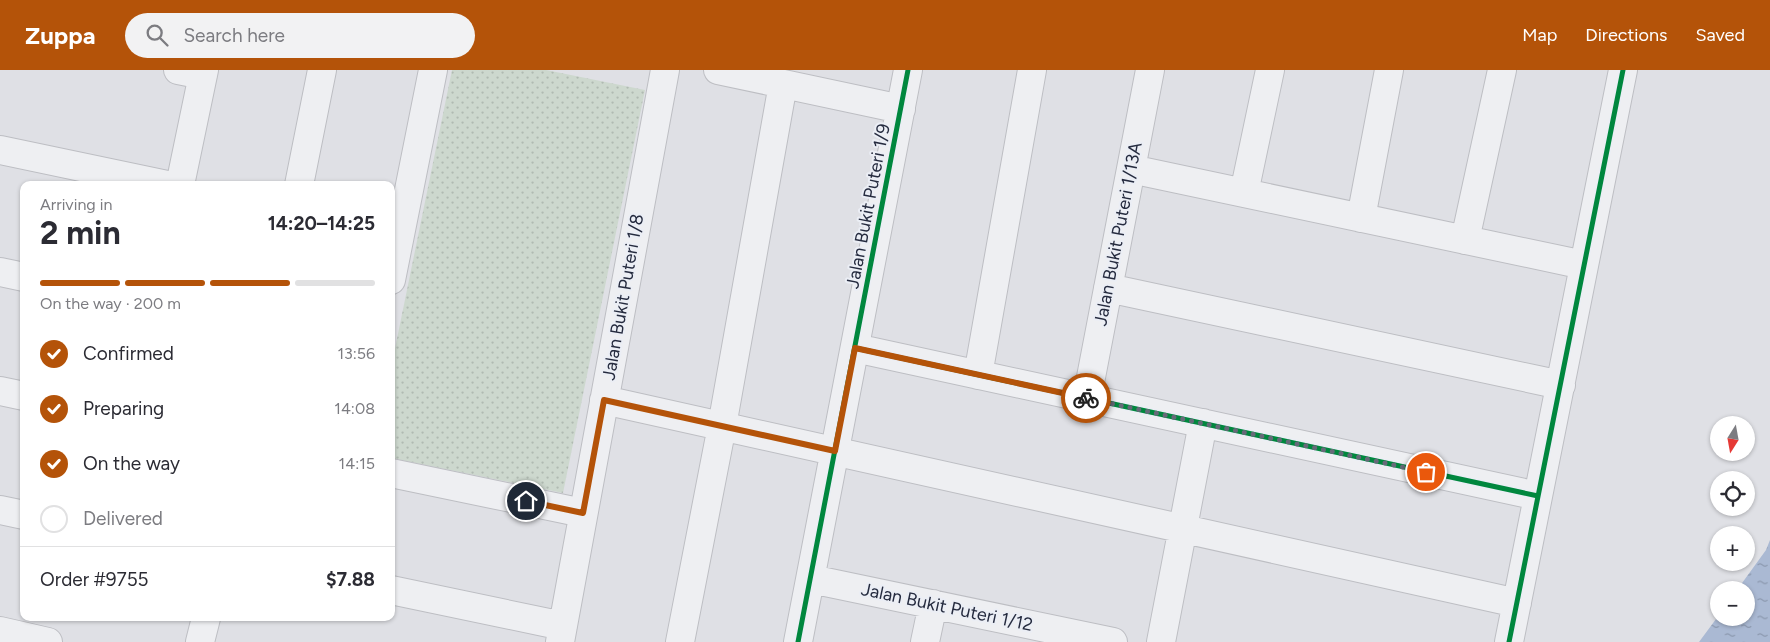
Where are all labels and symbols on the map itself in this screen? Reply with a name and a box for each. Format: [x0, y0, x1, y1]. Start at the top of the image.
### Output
street label: Jalan Bukit Puteri 1/9 [841, 122, 895, 290]
street label: Jalan Bukit Puteri 1/13A [1089, 140, 1147, 328]
street label: Jalan Bukit Puteri 1/8 [598, 212, 648, 382]
courier [1061, 373, 1111, 423]
north arrow [1710, 416, 1755, 461]
pin [1405, 451, 1447, 493]
pin [505, 480, 547, 522]
street label: Jalan Bukit Puteri 1/12 [859, 578, 1035, 636]

